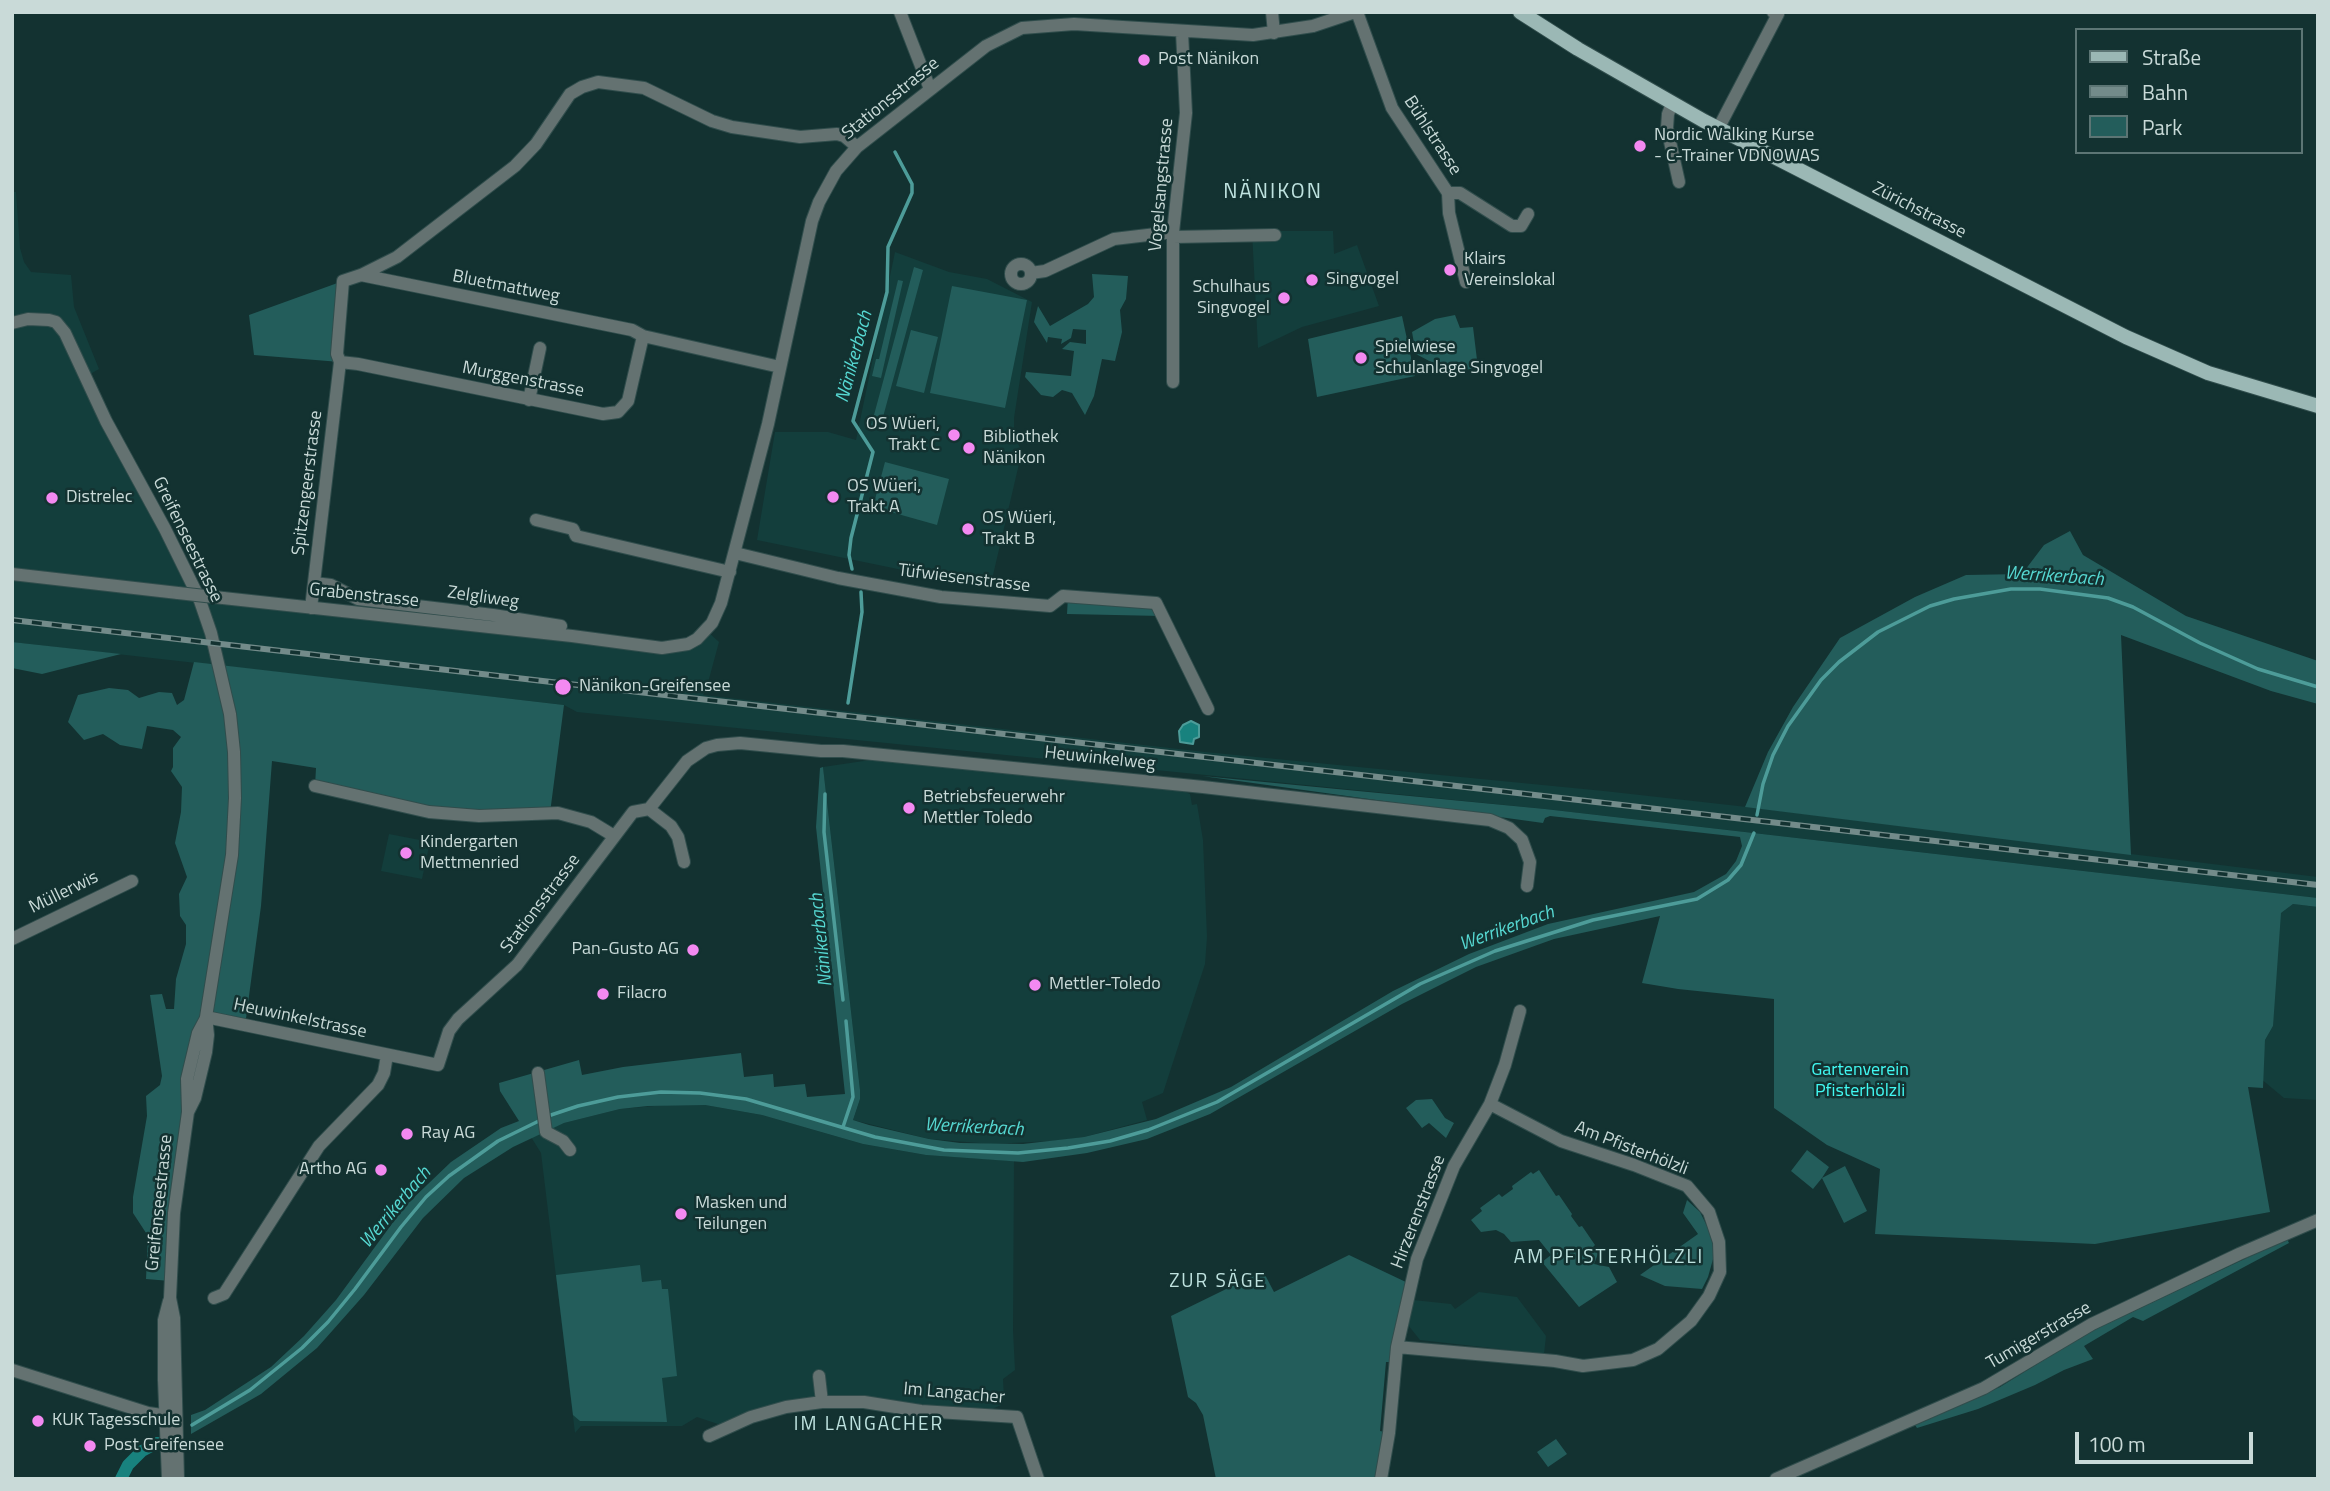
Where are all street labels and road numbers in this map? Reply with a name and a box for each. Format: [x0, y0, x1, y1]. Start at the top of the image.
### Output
street label: Stationsstrasse [838, 53, 944, 145]
street label: Bühlstrasse [1398, 92, 1466, 180]
street label: Vogelsangstrasse [1145, 117, 1179, 253]
street label: Zürichstrasse [1868, 178, 1970, 244]
street label: Bluetmattweg [451, 266, 561, 308]
street label: Murggenstrasse [460, 358, 586, 402]
street label: Spitzengeerstrasse [288, 409, 328, 557]
street label: Greifenseestrasse [147, 474, 227, 606]
street label: Tüfwiesenstrasse [897, 560, 1031, 598]
street label: Grabenstrasse [308, 579, 420, 613]
street label: Zelgliweg [446, 582, 520, 614]
street label: Heuwinkelweg [1043, 742, 1157, 776]
street label: Stationsstrasse [497, 850, 585, 958]
street label: Müllerwis [26, 867, 102, 919]
street label: Heuwinkelstrasse [232, 994, 368, 1044]
street label: Am Pfisterhölzli [1571, 1117, 1691, 1181]
street label: Greifenseestrasse [142, 1134, 178, 1272]
street label: Hirzerenstrasse [1387, 1152, 1451, 1272]
street label: Tumigerstrasse [1983, 1297, 2095, 1375]
street label: Im Langacher [902, 1379, 1006, 1409]

